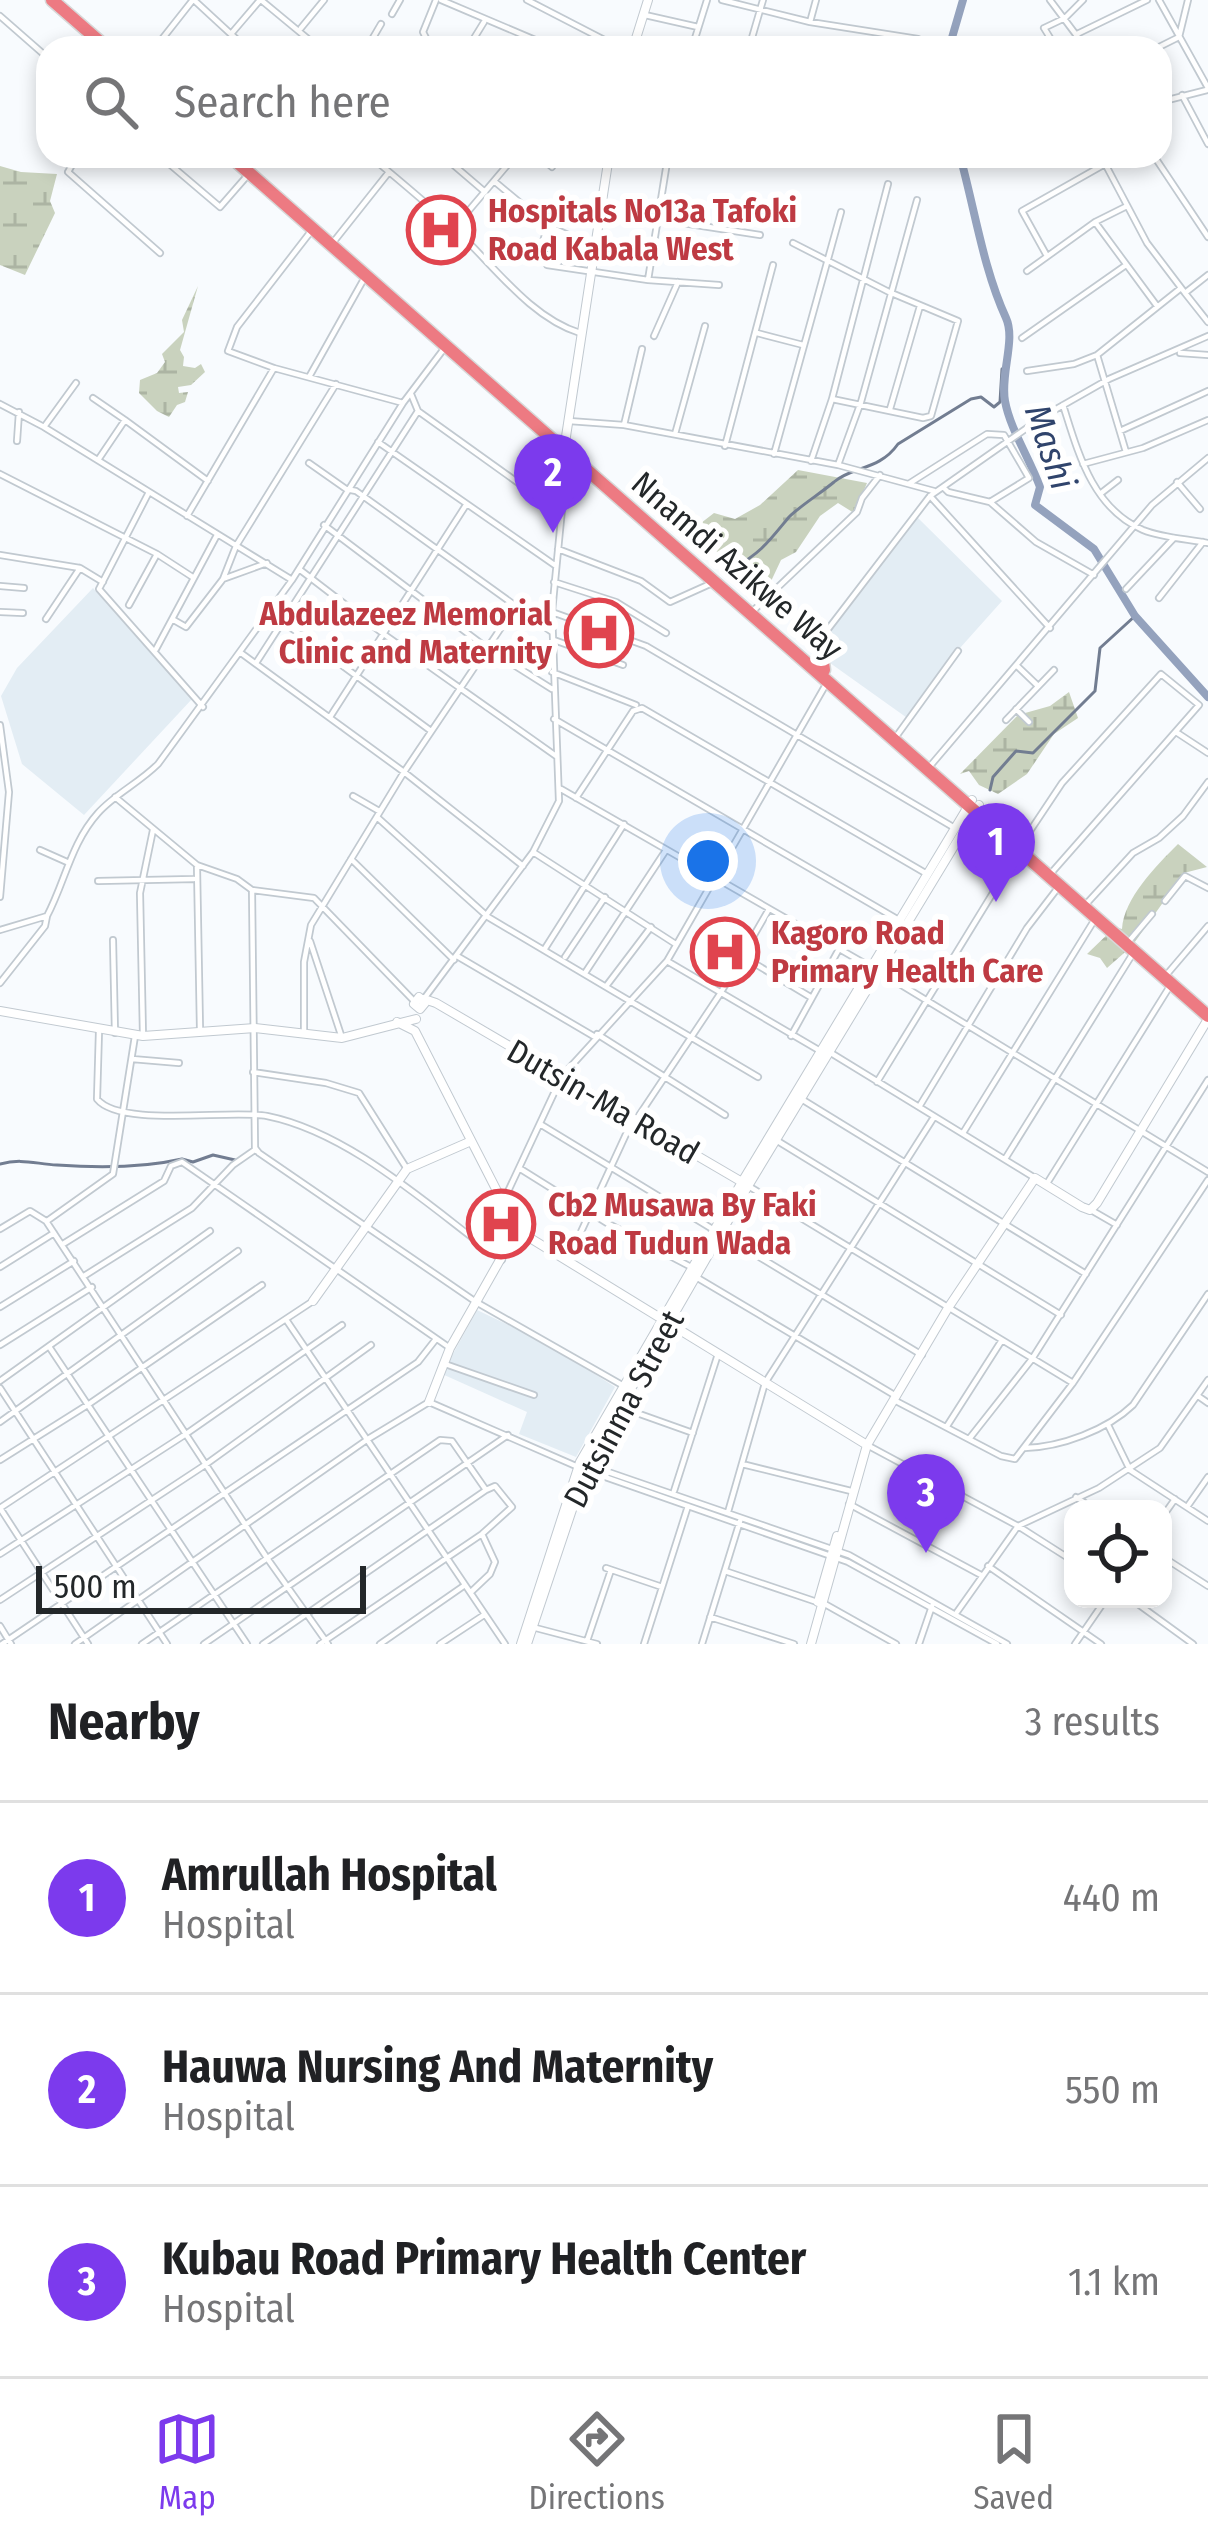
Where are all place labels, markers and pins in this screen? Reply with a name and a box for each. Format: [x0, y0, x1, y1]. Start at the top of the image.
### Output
place label: Hospitals No13a Tafoki Road Kabala West [488, 191, 797, 269]
hospital icon: Hospitals No13a Tafoki Road Kabala West [406, 195, 476, 265]
pin: 2 [514, 434, 592, 533]
place label: Abdulazeez Memorial Clinic and Maternity [258, 594, 553, 672]
hospital icon: Abdulazeez Memorial Clinic and Maternity [564, 598, 634, 668]
pin: 1 [957, 803, 1035, 902]
place label: Kagoro Road Primary Health Care [771, 913, 1044, 991]
hospital icon: Kagoro Road Primary Health Care [690, 917, 760, 987]
place label: Cb2 Musawa By Faki Road Tudun Wada [548, 1185, 817, 1263]
hospital icon: Cb2 Musawa By Faki Road Tudun Wada [466, 1189, 536, 1259]
pin: 3 [887, 1454, 965, 1553]

